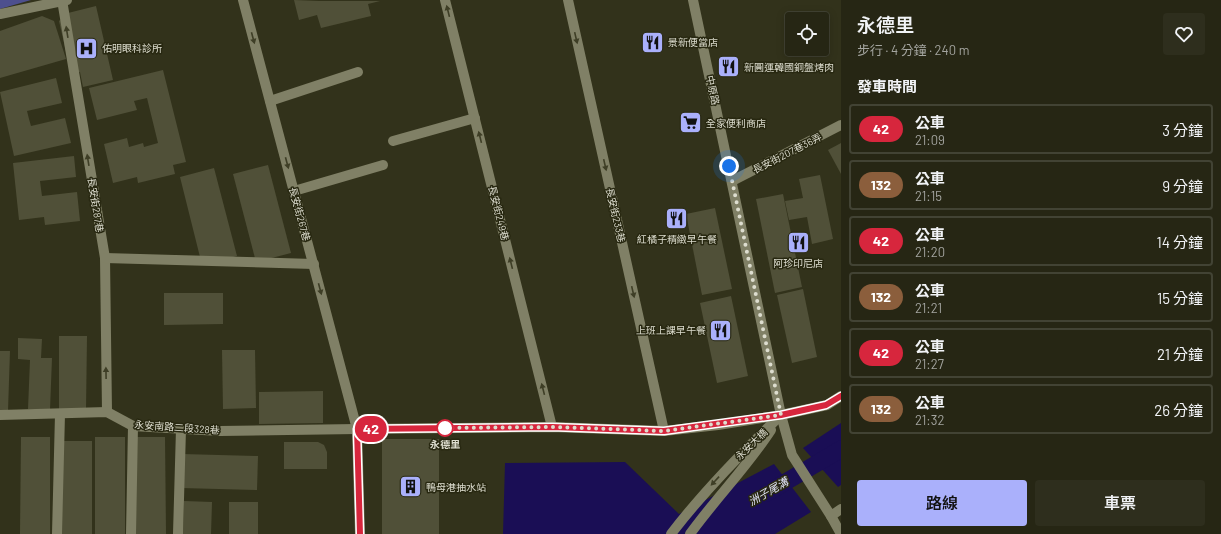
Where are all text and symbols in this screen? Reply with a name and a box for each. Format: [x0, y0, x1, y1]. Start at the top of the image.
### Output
one-way arrow [445, 5, 451, 17]
map controls [785, 12, 829, 56]
button: locate [785, 12, 829, 56]
text: 永德里 [857, 13, 914, 36]
button: heart [1163, 13, 1205, 55]
one-way arrow [64, 25, 70, 38]
restaurant icon: 景新便當店 [640, 29, 666, 55]
one-way arrow [250, 32, 256, 44]
one-way arrow [574, 32, 580, 44]
hospital icon: 佑明眼科診所 [74, 35, 100, 61]
place label: 景新便當店 [668, 36, 718, 48]
place label: 佑明眼科診所 [102, 42, 162, 54]
text: 步行 · 4 分鐘 · 240 m [857, 42, 969, 58]
restaurant icon: 新圓運韓國銅盤烤肉 [716, 54, 742, 80]
place label: 新圓運韓國銅盤烤肉 [744, 61, 834, 73]
street label: 中原路 [704, 74, 722, 106]
text: 發車時間 [857, 77, 917, 95]
supermarket icon: 全家便利商店 [677, 110, 703, 136]
text: 公車 [915, 113, 945, 131]
place label: 全家便利商店 [706, 117, 766, 129]
text: 42 [873, 120, 889, 137]
text: 3 分鐘 [1162, 121, 1203, 139]
street label: 長安街207巷36弄 [750, 130, 824, 176]
one-way arrow [476, 131, 482, 143]
text: 21:09 [915, 132, 945, 148]
one-way arrow [85, 154, 91, 166]
your location [719, 156, 739, 176]
one-way arrow [284, 157, 290, 170]
one-way arrow [602, 159, 608, 171]
text: 公車 [915, 169, 945, 187]
text: 132 [871, 176, 891, 193]
street label: 長安街287巷 [86, 177, 106, 233]
text: 9 分鐘 [1162, 177, 1203, 195]
street label: 長安街249巷 [486, 184, 512, 242]
street label: 長安街267巷 [287, 186, 313, 242]
street label: 長安街233巷 [604, 187, 628, 243]
text: 21:15 [915, 188, 942, 204]
restaurant icon: 紅橘子精緻早午餐 [664, 206, 690, 232]
text: 公車 [915, 225, 945, 243]
restaurant icon: 阿珍印尼店 [785, 230, 811, 256]
text: 42 [873, 232, 889, 249]
place label: 紅橘子精緻早午餐 [637, 233, 717, 245]
text: 14 分鐘 [1156, 233, 1203, 251]
text: 21:20 [915, 244, 945, 260]
one-way arrow [508, 257, 514, 269]
place label: 阿珍印尼店 [773, 257, 823, 269]
text: 公車 [915, 281, 945, 299]
one-way arrow [317, 283, 323, 295]
one-way arrow [631, 286, 637, 298]
text: 132 [871, 288, 891, 305]
text: 15 分鐘 [1157, 289, 1203, 307]
text: 21:21 [915, 300, 942, 316]
restaurant icon: 上班上課早午餐 [708, 317, 734, 343]
place label: 上班上課早午餐 [636, 324, 706, 336]
text: 公車 [915, 337, 945, 355]
text: 42 [873, 344, 889, 361]
text: 21 分鐘 [1157, 345, 1203, 363]
text: 21:27 [915, 356, 944, 372]
one-way arrow [103, 366, 109, 379]
one-way arrow [540, 383, 546, 395]
text: 公車 [915, 393, 945, 411]
text: 132 [871, 400, 891, 417]
text: 26 分鐘 [1154, 401, 1203, 419]
text: 21:32 [915, 412, 944, 428]
line badge: 42 [353, 416, 389, 442]
street label: 永安南路二段328巷 [134, 418, 220, 436]
marker: 永德里 [436, 419, 454, 437]
text: 42 [363, 420, 379, 437]
street label: 永安大橋 [732, 426, 770, 462]
place label: 永德里 [430, 438, 460, 450]
water label: 洲子尾溝 [746, 473, 792, 508]
building icon: 鴨母港抽水站 [397, 474, 423, 500]
one-way arrow [710, 476, 720, 486]
button: 路線 [857, 480, 1027, 526]
button: 車票 [1035, 480, 1205, 526]
place label: 鴨母港抽水站 [426, 481, 486, 493]

